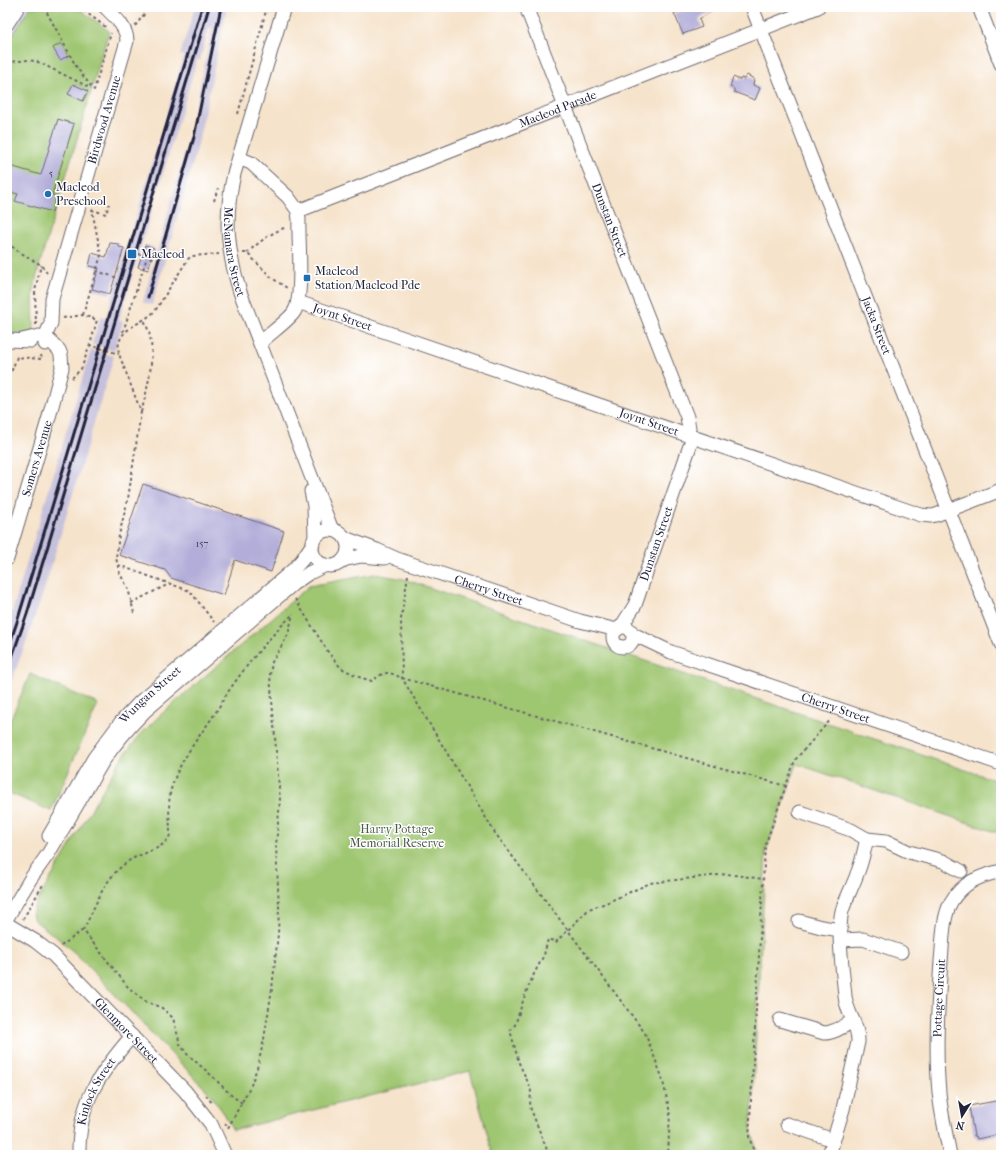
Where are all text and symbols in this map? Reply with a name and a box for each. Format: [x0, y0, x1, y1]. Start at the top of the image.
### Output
street label: Birdwood Avenue [85, 74, 124, 166]
street label: Macleod Parade [517, 88, 599, 131]
house number: 5 [49, 168, 53, 180]
place label: Macleod Preschool [56, 180, 107, 208]
street label: Dunstan Street [589, 181, 631, 260]
marker: Macleod Preschool [43, 189, 53, 199]
street label: McNamara Street [221, 206, 248, 299]
place label: Macleod [141, 247, 185, 261]
marker: Macleod [126, 248, 138, 260]
place label: Macleod Station/Macleod Pde [315, 264, 420, 292]
marker: Macleod Station/Macleod Pde [302, 273, 312, 283]
street label: Jacka Street [859, 294, 894, 357]
street label: Joynt Street [310, 300, 375, 334]
street label: Joynt Street [617, 405, 681, 439]
street label: Somers Avenue [19, 418, 55, 498]
street label: Dunstan Street [637, 504, 676, 583]
house number: 157 [196, 538, 209, 550]
street label: Cherry Street [453, 572, 526, 608]
street label: Wungan Street [116, 663, 184, 727]
street label: Cherry Street [800, 690, 873, 726]
park label: Harry Pottage Memorial Reserve [350, 822, 444, 850]
street label: Pottage Circuit [930, 957, 948, 1037]
street label: Glenmore Street [92, 995, 162, 1067]
street label: Kinlock Street [74, 1054, 119, 1127]
north arrow [942, 1096, 982, 1136]
text: N [954, 1118, 966, 1133]

